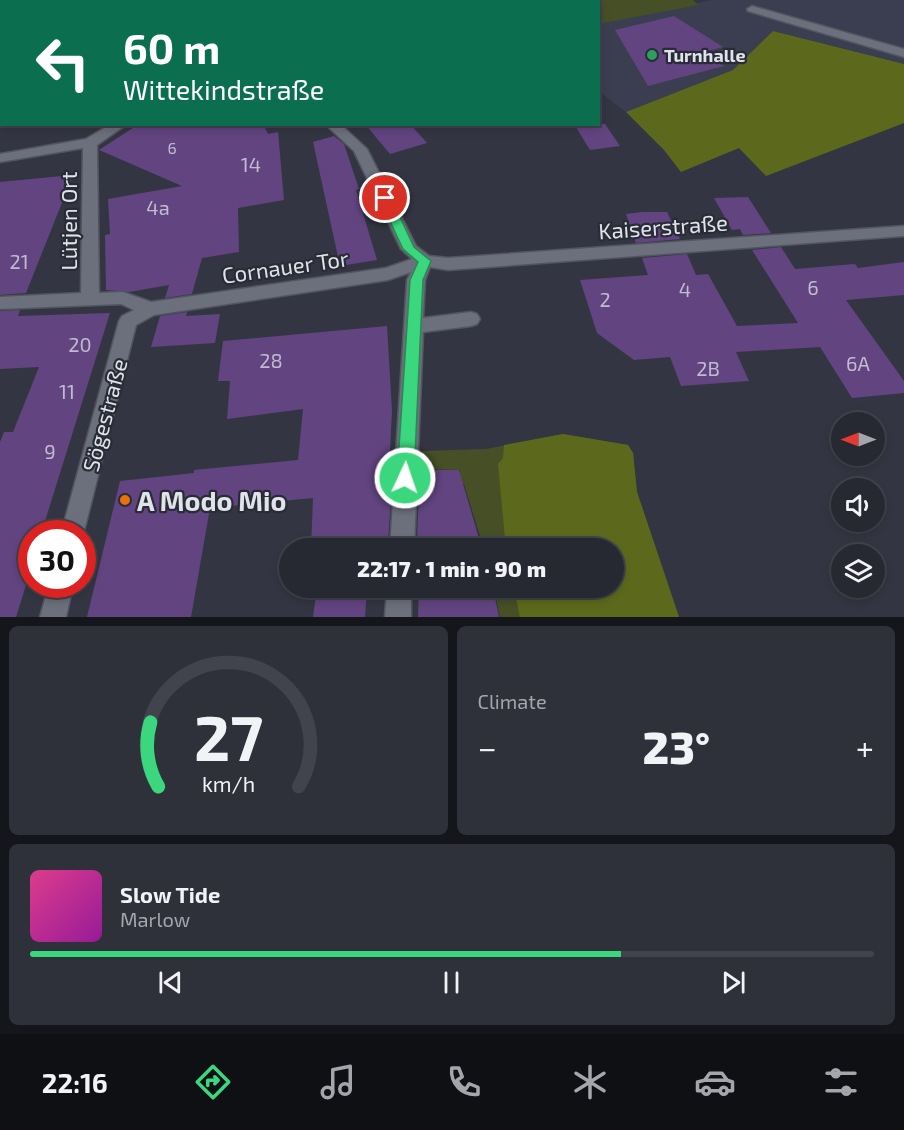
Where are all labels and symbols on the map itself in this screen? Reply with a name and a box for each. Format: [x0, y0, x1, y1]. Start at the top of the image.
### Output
place label: Turnhalle [664, 44, 746, 66]
marker: Turnhalle [645, 48, 659, 62]
house number: 6 [167, 138, 177, 157]
house number: 14 [241, 152, 261, 176]
street label: Lütjen Ort [55, 171, 82, 271]
pin [359, 172, 410, 223]
house number: 4a [146, 195, 170, 219]
street label: Kaiserstraße [598, 209, 728, 243]
street label: Cornauer Tor [220, 244, 350, 288]
house number: 21 [9, 249, 29, 273]
house number: 6 [807, 275, 819, 299]
house number: 4 [679, 277, 691, 301]
house number: 2 [599, 287, 611, 311]
house number: 20 [68, 332, 92, 356]
house number: 28 [259, 348, 283, 372]
house number: 6A [846, 351, 870, 375]
street label: Sögestraße [76, 356, 132, 474]
house number: 2B [696, 356, 720, 380]
house number: 11 [59, 379, 75, 403]
north arrow [831, 412, 885, 466]
house number: 9 [44, 439, 56, 463]
position arrow [373, 446, 437, 510]
place label: A Modo Mio [137, 484, 286, 516]
marker: A Modo Mio [118, 493, 132, 507]
speed limit sign: 30 [18, 520, 96, 598]

